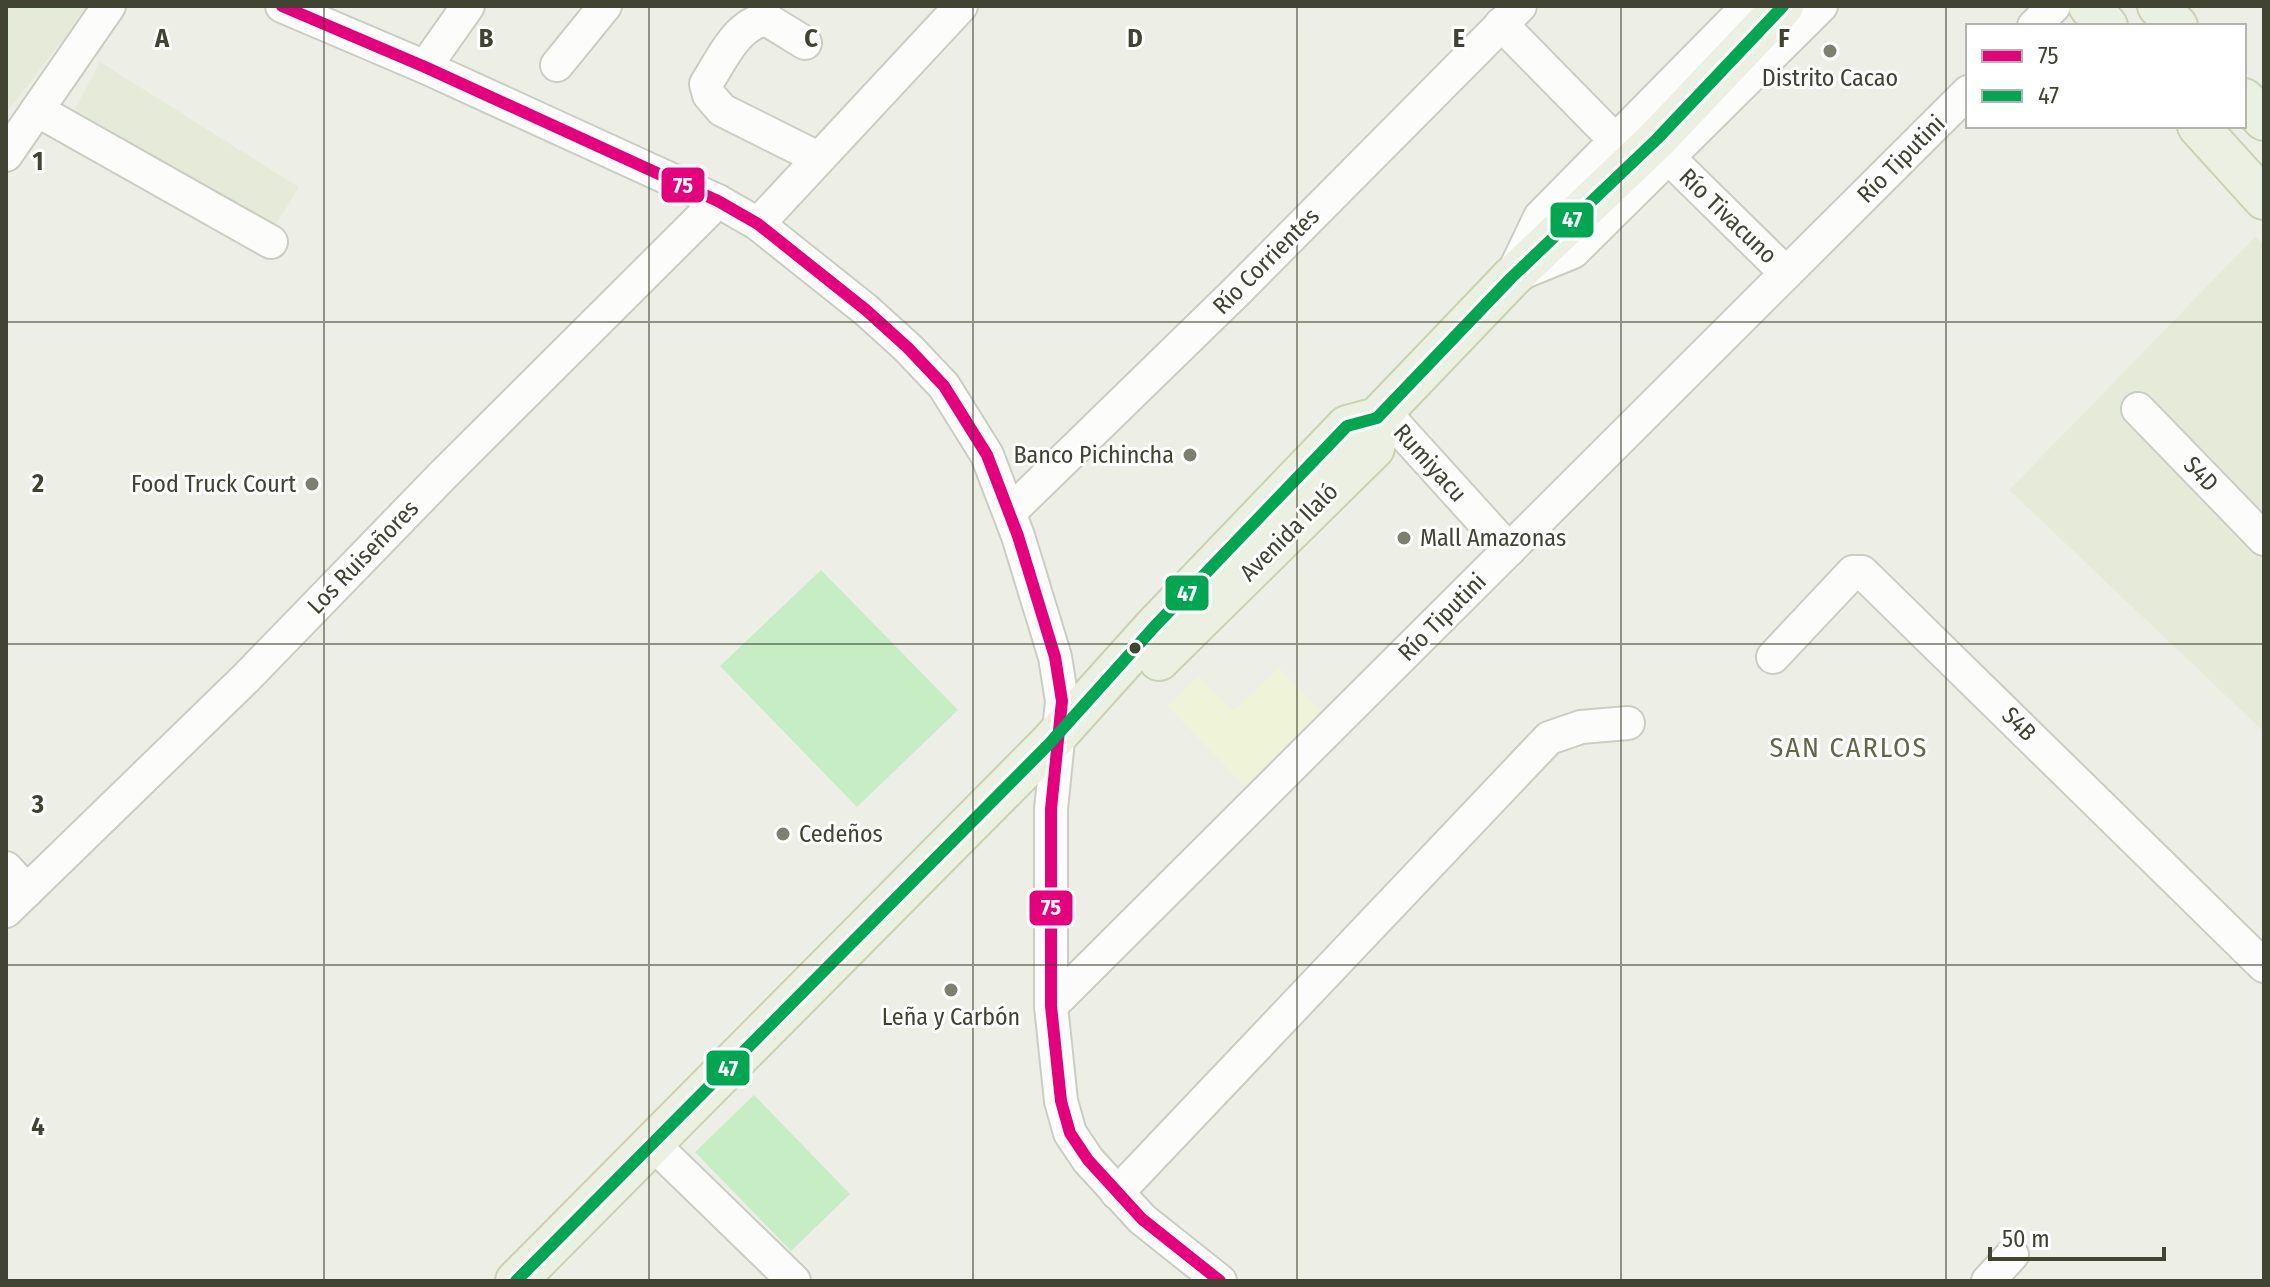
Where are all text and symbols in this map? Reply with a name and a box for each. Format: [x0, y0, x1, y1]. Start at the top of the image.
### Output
text: A [154, 23, 170, 54]
text: B [479, 23, 494, 54]
text: C [804, 23, 818, 54]
text: D [1127, 23, 1143, 54]
text: E [1453, 23, 1465, 54]
text: F [1778, 23, 1790, 54]
legend [1966, 24, 2246, 128]
marker: Distrito Cacao [1821, 42, 1839, 60]
text: 75 [2038, 42, 2058, 70]
place label: Distrito Cacao [1762, 64, 1898, 92]
text: 47 [2038, 82, 2059, 110]
street label: Río Tiputini [1851, 109, 1951, 209]
text: 1 [33, 146, 44, 177]
street label: Río Tivacuno [1673, 163, 1783, 269]
line badge: 75 [660, 166, 706, 204]
text: 75 [673, 172, 693, 199]
line badge: 47 [1549, 201, 1595, 239]
street label: Río Corrientes [1207, 202, 1325, 320]
text: 47 [1562, 206, 1583, 233]
street label: Rumiyacu [1388, 418, 1472, 508]
place label: Banco Pichincha [1013, 441, 1174, 469]
marker: Banco Pichincha [1181, 446, 1199, 464]
street label: S4D [2178, 451, 2224, 497]
text: 2 [31, 468, 44, 499]
place label: Food Truck Court [131, 470, 296, 498]
marker: Food Truck Court [303, 475, 321, 493]
street label: Avenida Ilaló [1234, 477, 1344, 587]
street label: Los Ruiseñores [302, 494, 424, 620]
place label: Mall Amazonas [1420, 524, 1566, 552]
marker: Mall Amazonas [1395, 529, 1413, 547]
street label: Río Tiputini [1392, 567, 1492, 667]
line badge: 47 [1164, 574, 1210, 612]
text: 47 [1177, 580, 1198, 607]
unlabelled marker [1127, 640, 1143, 656]
street label: S4B [1996, 701, 2042, 747]
district label: SAN CARLOS [1770, 731, 1928, 764]
text: 3 [31, 789, 44, 820]
place label: Cedeños [799, 820, 883, 848]
marker: Cedeños [774, 825, 792, 843]
line badge: 75 [1028, 889, 1074, 927]
text: 75 [1041, 894, 1061, 921]
marker: Leña y Carbón [942, 981, 960, 999]
place label: Leña y Carbón [882, 1003, 1020, 1031]
line badge: 47 [705, 1049, 751, 1087]
text: 47 [718, 1055, 739, 1082]
text: 4 [31, 1111, 45, 1142]
scale bar [1990, 1211, 2164, 1261]
text: 50 m [2002, 1225, 2050, 1253]

